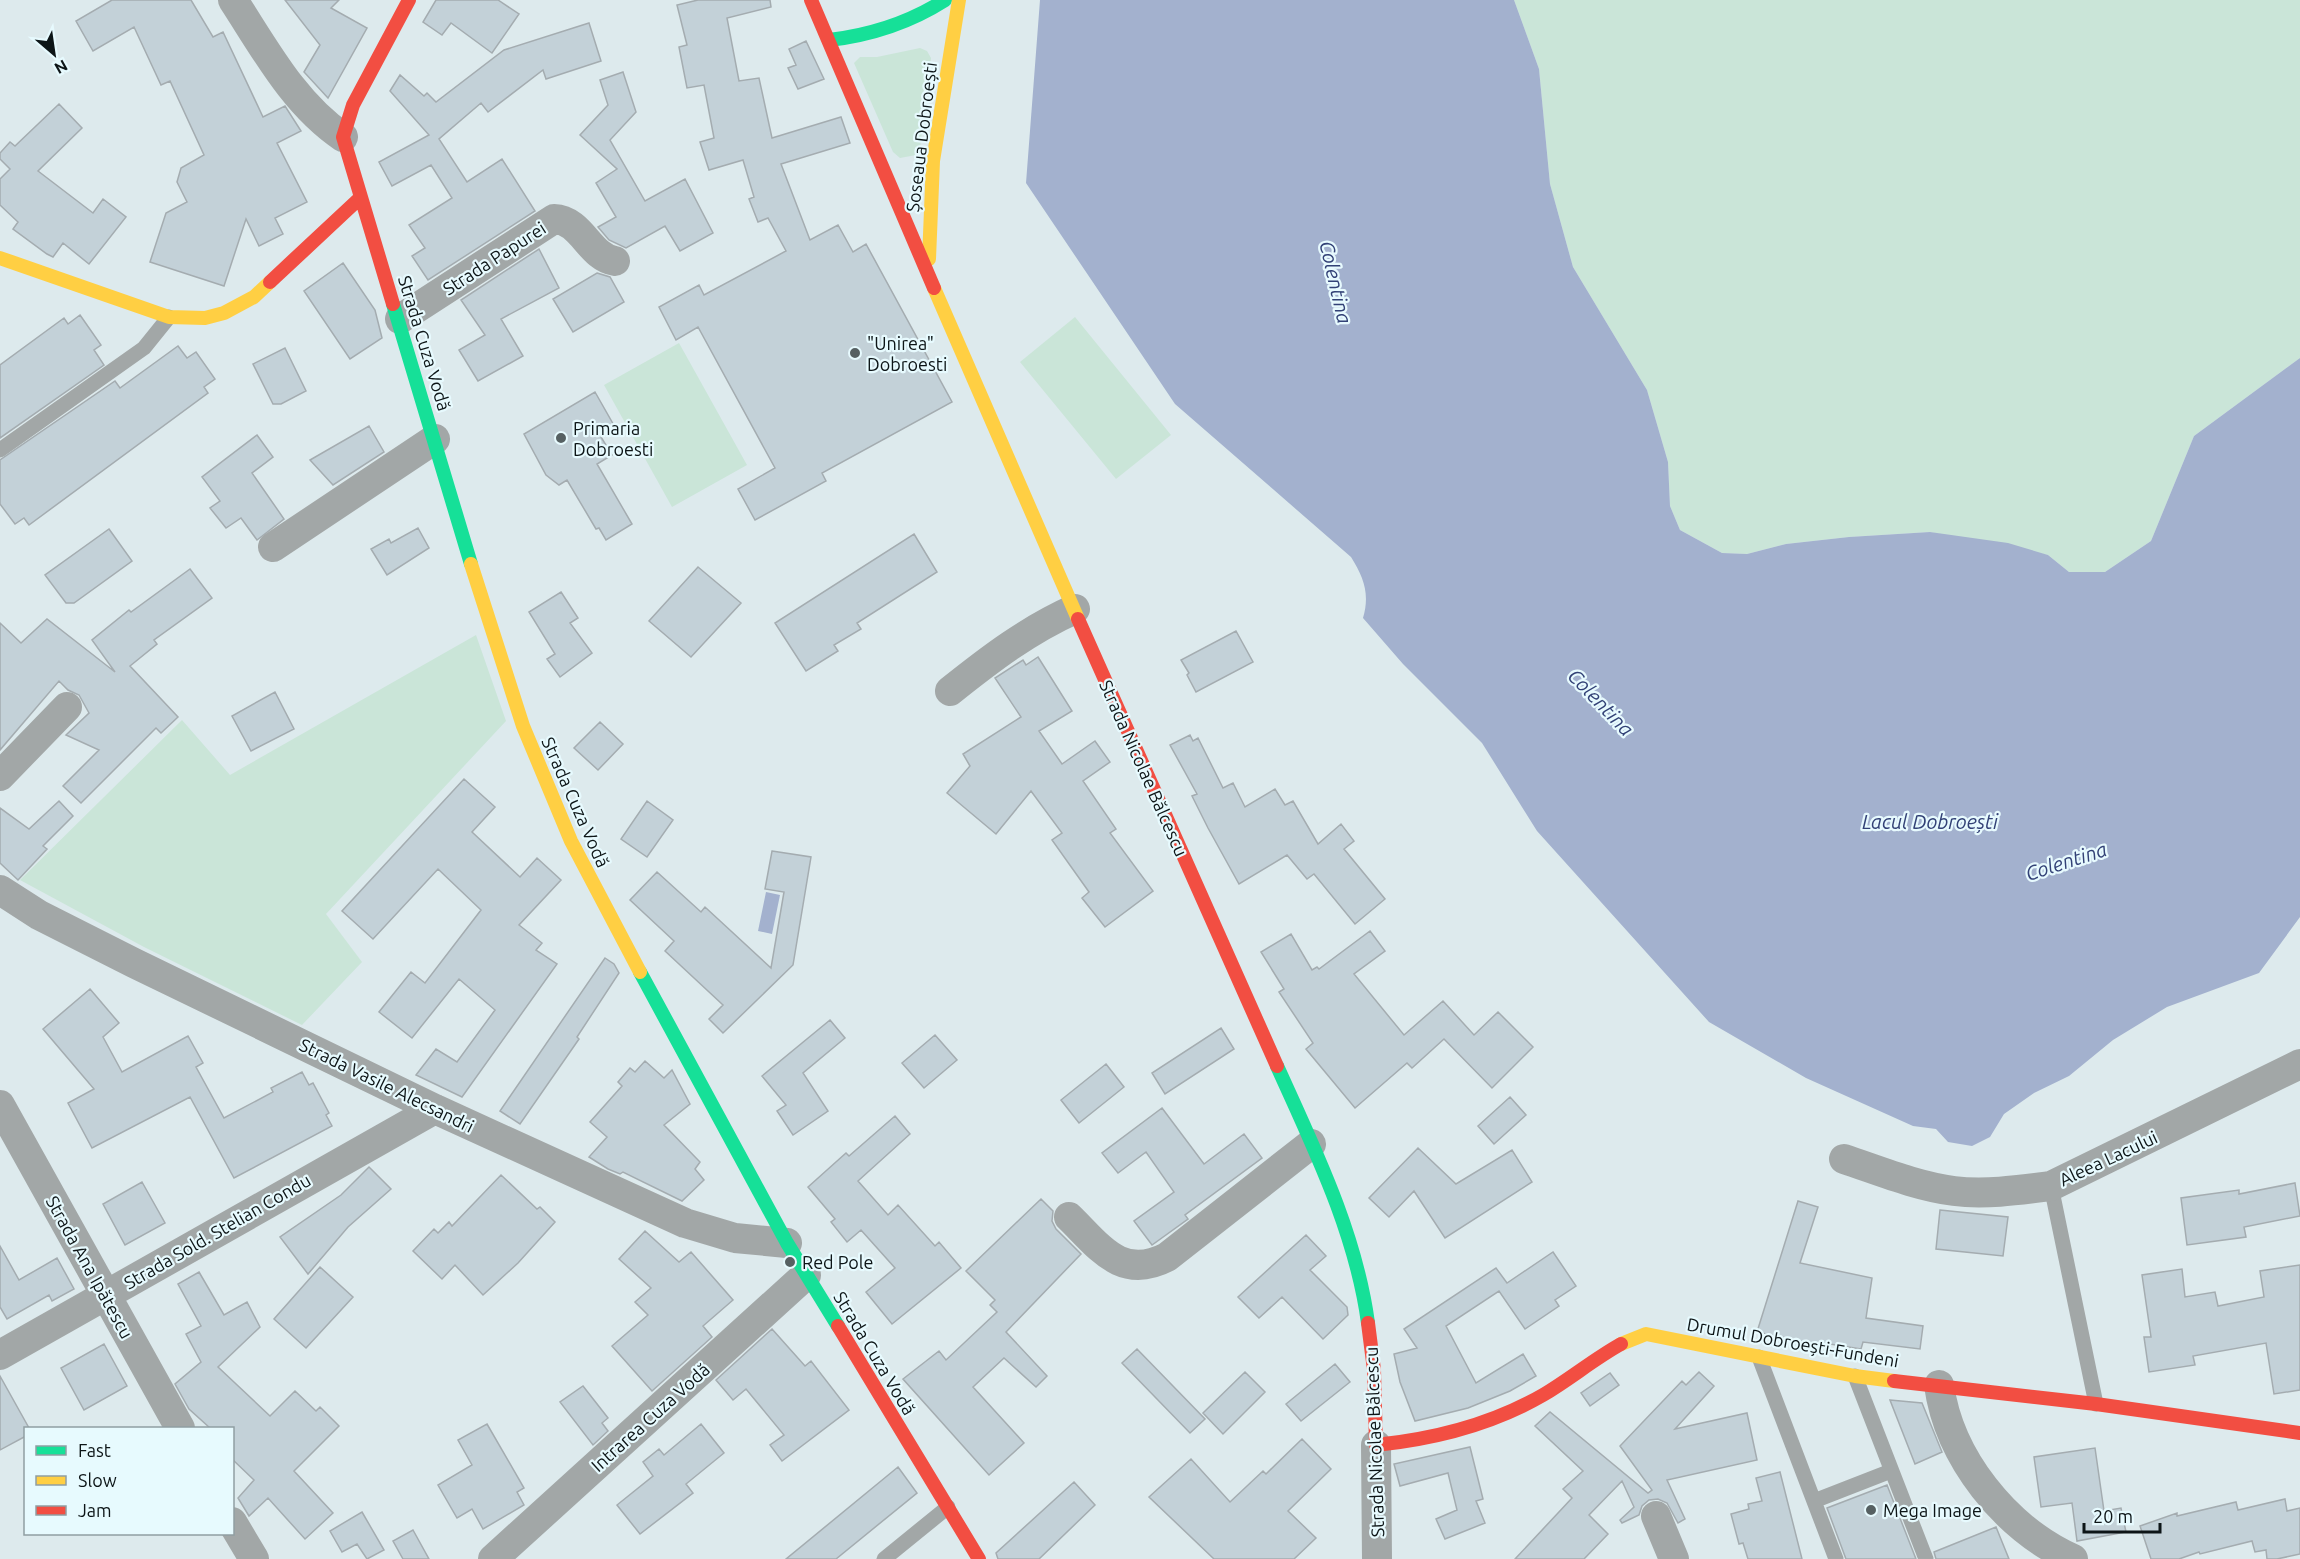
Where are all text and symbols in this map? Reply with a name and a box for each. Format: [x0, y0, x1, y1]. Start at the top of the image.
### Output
north arrow [24, 24, 84, 84]
text: N [52, 56, 71, 78]
street label: Șoseaua Dobroești [902, 61, 940, 213]
street label: Strada Papurei [439, 217, 549, 299]
water label: Colentina [1315, 238, 1357, 326]
street label: Strada Cuza Vodă [395, 273, 455, 413]
place label: "Unirea" Dobroesti [867, 333, 947, 374]
marker: "Unirea" Dobroesti [848, 346, 862, 360]
place label: Primaria Dobroesti [573, 418, 653, 459]
marker: Primaria Dobroesti [554, 431, 568, 445]
water label: Colentina [1563, 664, 1639, 740]
street label: Strada Nicolae Bălcescu [1096, 677, 1192, 859]
street label: Strada Cuza Vodă [538, 734, 614, 870]
water label: Lacul Dobroești [1862, 810, 1999, 833]
water label: Colentina [2022, 837, 2110, 885]
street label: Strada Vasile Alecsandri [297, 1034, 477, 1136]
street label: Aleea Lacului [2056, 1127, 2160, 1189]
street label: Strada Sold. Stelian Condu [120, 1169, 314, 1293]
street label: Strada Ana Ipătescu [43, 1192, 137, 1342]
place label: Red Pole [802, 1252, 874, 1272]
marker: Red Pole [783, 1255, 797, 1269]
street label: Strada Cuza Vodă [830, 1288, 920, 1418]
street label: Drumul Dobroești-Fundeni [1685, 1313, 1901, 1371]
street label: Strada Nicolae Bălcescu [1361, 1346, 1387, 1538]
street label: Intrarea Cuza Vodă [587, 1359, 713, 1475]
legend [24, 1427, 234, 1535]
text: Fast [78, 1440, 111, 1460]
text: Slow [78, 1470, 117, 1490]
scale bar [2084, 1496, 2160, 1534]
text: Jam [78, 1500, 112, 1520]
place label: Mega Image [1883, 1500, 1982, 1520]
marker: Mega Image [1864, 1503, 1878, 1517]
text: 20 m [2093, 1506, 2133, 1526]

